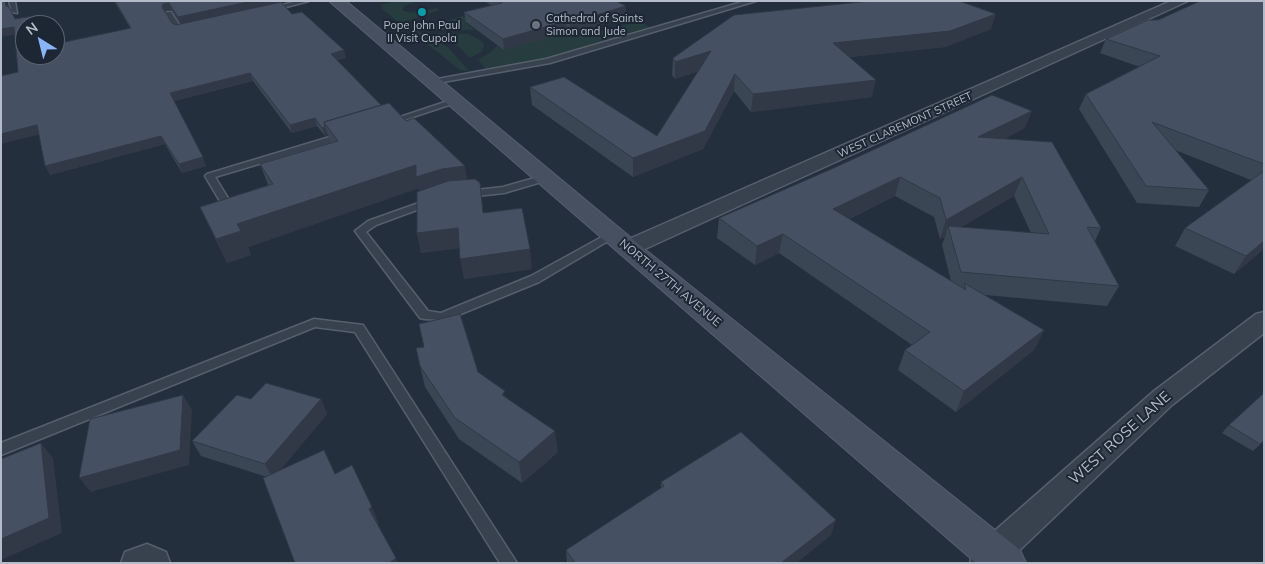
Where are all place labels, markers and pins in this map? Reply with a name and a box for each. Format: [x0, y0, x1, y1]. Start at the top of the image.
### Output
marker: Pope John Paul II Visit Cupola [416, 6, 428, 18]
place label: Cathedral of Saints Simon and Jude [546, 12, 643, 38]
place label: Pope John Paul II Visit Cupola [384, 19, 460, 45]
marker: Cathedral of Saints Simon and Jude [530, 19, 542, 31]

